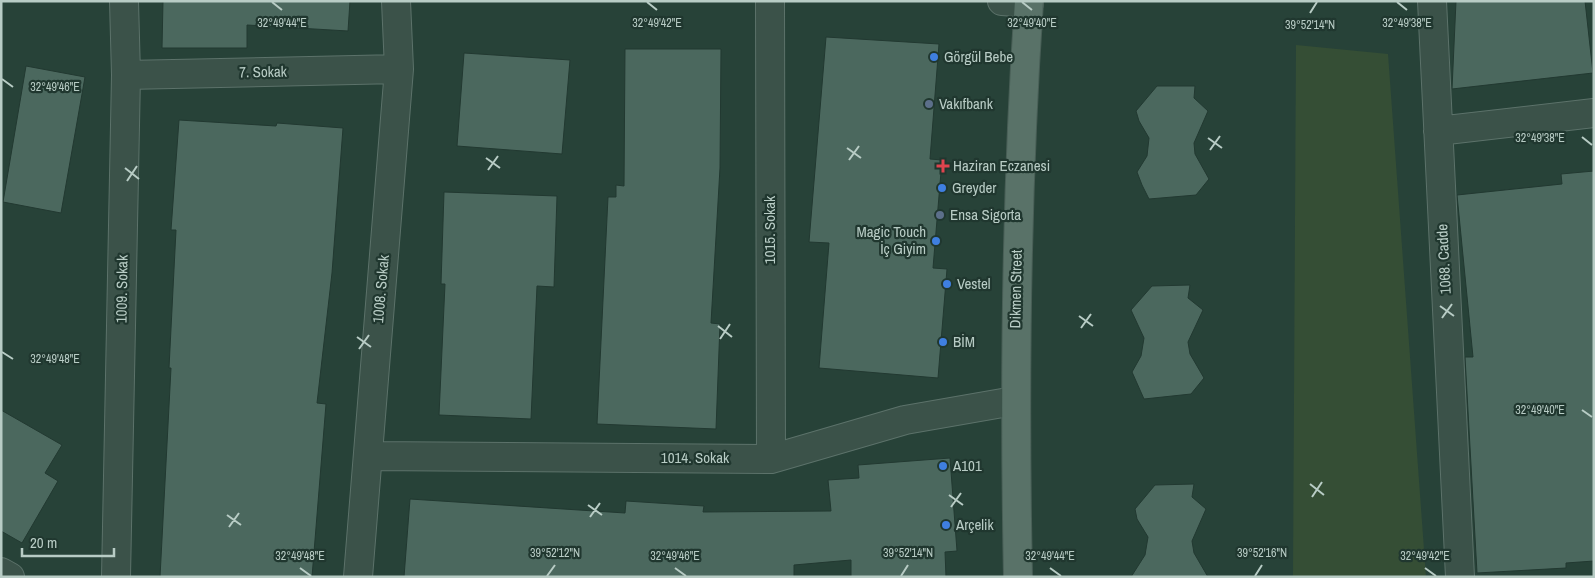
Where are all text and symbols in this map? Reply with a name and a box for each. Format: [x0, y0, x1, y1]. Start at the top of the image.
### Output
text: 32°49'44"E [257, 15, 307, 31]
text: 32°49'42"E [632, 15, 682, 31]
text: 32°49'40"E [1007, 15, 1057, 31]
text: 32°49'38"E [1382, 15, 1432, 31]
text: 39°52'14"N [1285, 17, 1335, 33]
place label: Görgül Bebe [944, 46, 1013, 67]
marker: Görgül Bebe [928, 51, 940, 63]
street label: 7. Sokak [239, 61, 288, 82]
text: 32°49'46"E [30, 79, 80, 95]
place label: Vakıfbank [939, 93, 994, 114]
marker: Vakıfbank [923, 98, 935, 110]
text: 32°49'38"E [1515, 130, 1565, 146]
place label: Haziran Eczanesi [953, 155, 1050, 176]
marker: Haziran Eczanesi [937, 160, 949, 172]
place label: Greyder [952, 177, 996, 198]
marker: Greyder [936, 182, 948, 194]
street label: 1015. Sokak [759, 195, 780, 264]
place label: Ensa Sigorta [950, 204, 1021, 225]
marker: Ensa Sigorta [934, 209, 946, 221]
place label: Magic Touch İç Giyim [856, 221, 926, 259]
street label: 1068. Cadde [1431, 223, 1456, 295]
marker: Magic Touch İç Giyim [930, 235, 942, 247]
street label: Dikmen Street [1004, 249, 1027, 328]
street label: 1008. Sokak [367, 253, 394, 324]
street label: 1009. Sokak [110, 254, 133, 323]
place label: Vestel [957, 273, 991, 294]
marker: Vestel [941, 278, 953, 290]
place label: BİM [953, 331, 975, 352]
marker: BİM [937, 336, 949, 348]
text: 32°49'48"E [30, 351, 80, 367]
text: 32°49'40"E [1515, 402, 1565, 418]
street label: 1014. Sokak [661, 447, 730, 468]
place label: A101 [952, 455, 982, 476]
marker: A101 [937, 460, 949, 472]
place label: Arçelik [955, 514, 994, 535]
marker: Arçelik [940, 519, 952, 531]
scale bar [22, 526, 115, 558]
text: 20 m [30, 532, 57, 553]
text: 39°52'12"N [530, 545, 580, 561]
text: 39°52'14"N [883, 545, 933, 561]
text: 39°52'16"N [1237, 545, 1287, 561]
text: 32°49'48"E [275, 548, 325, 564]
text: 32°49'46"E [650, 548, 700, 564]
text: 32°49'44"E [1025, 548, 1075, 564]
text: 32°49'42"E [1400, 548, 1450, 564]

